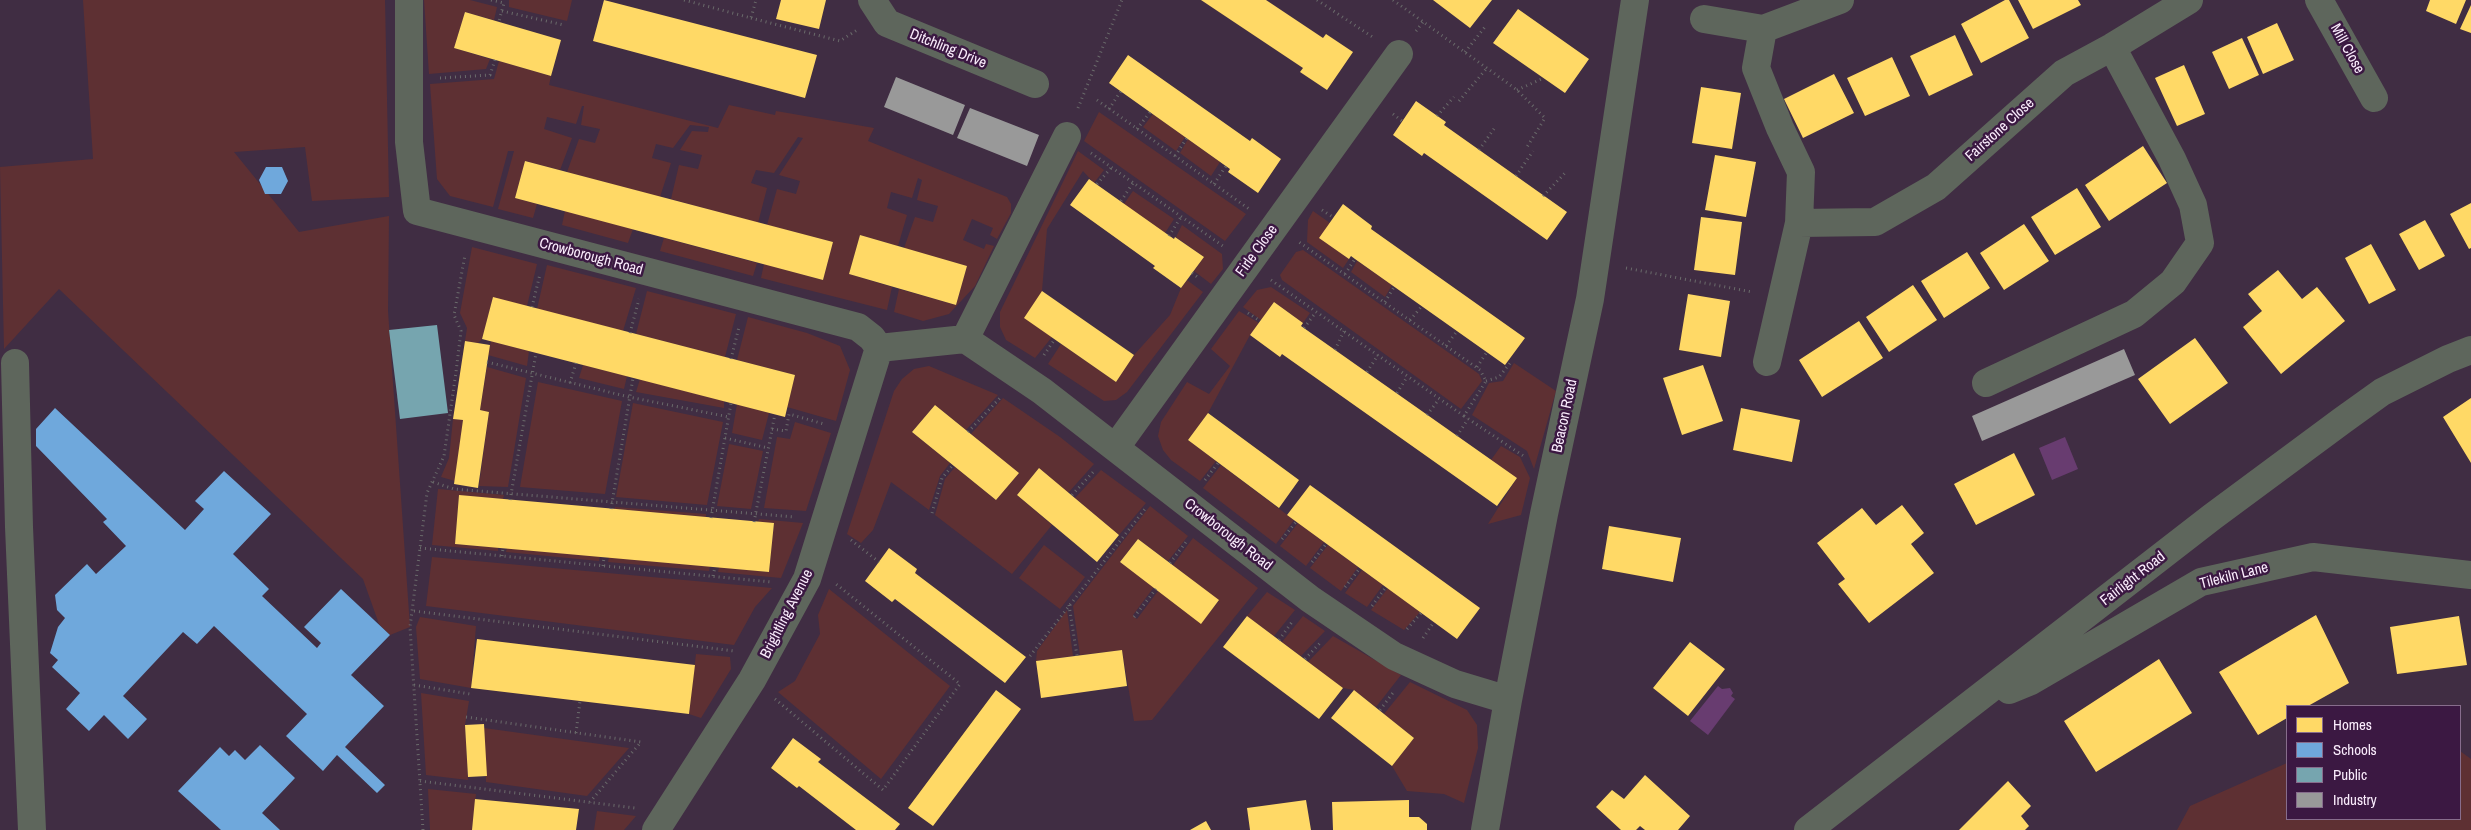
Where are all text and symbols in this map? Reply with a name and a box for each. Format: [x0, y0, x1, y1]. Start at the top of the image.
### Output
street label: Mill Close [2326, 21, 2368, 77]
street label: Ditchling Drive [907, 25, 989, 73]
street label: Fairstone Close [1962, 94, 2038, 166]
street label: Firle Close [1232, 222, 1282, 280]
street label: Crowborough Road [537, 235, 645, 279]
street label: Beacon Road [1548, 378, 1582, 454]
street label: Crowborough Road [1180, 495, 1276, 575]
street label: Fairlight Road [2097, 548, 2169, 610]
street label: Tilekiln Lane [2198, 559, 2270, 593]
street label: Brightling Avenue [757, 566, 817, 662]
legend [2286, 705, 2461, 820]
text: Homes [2333, 714, 2372, 735]
text: Schools [2333, 739, 2377, 760]
text: Public [2333, 764, 2367, 785]
text: Industry [2333, 789, 2377, 810]

